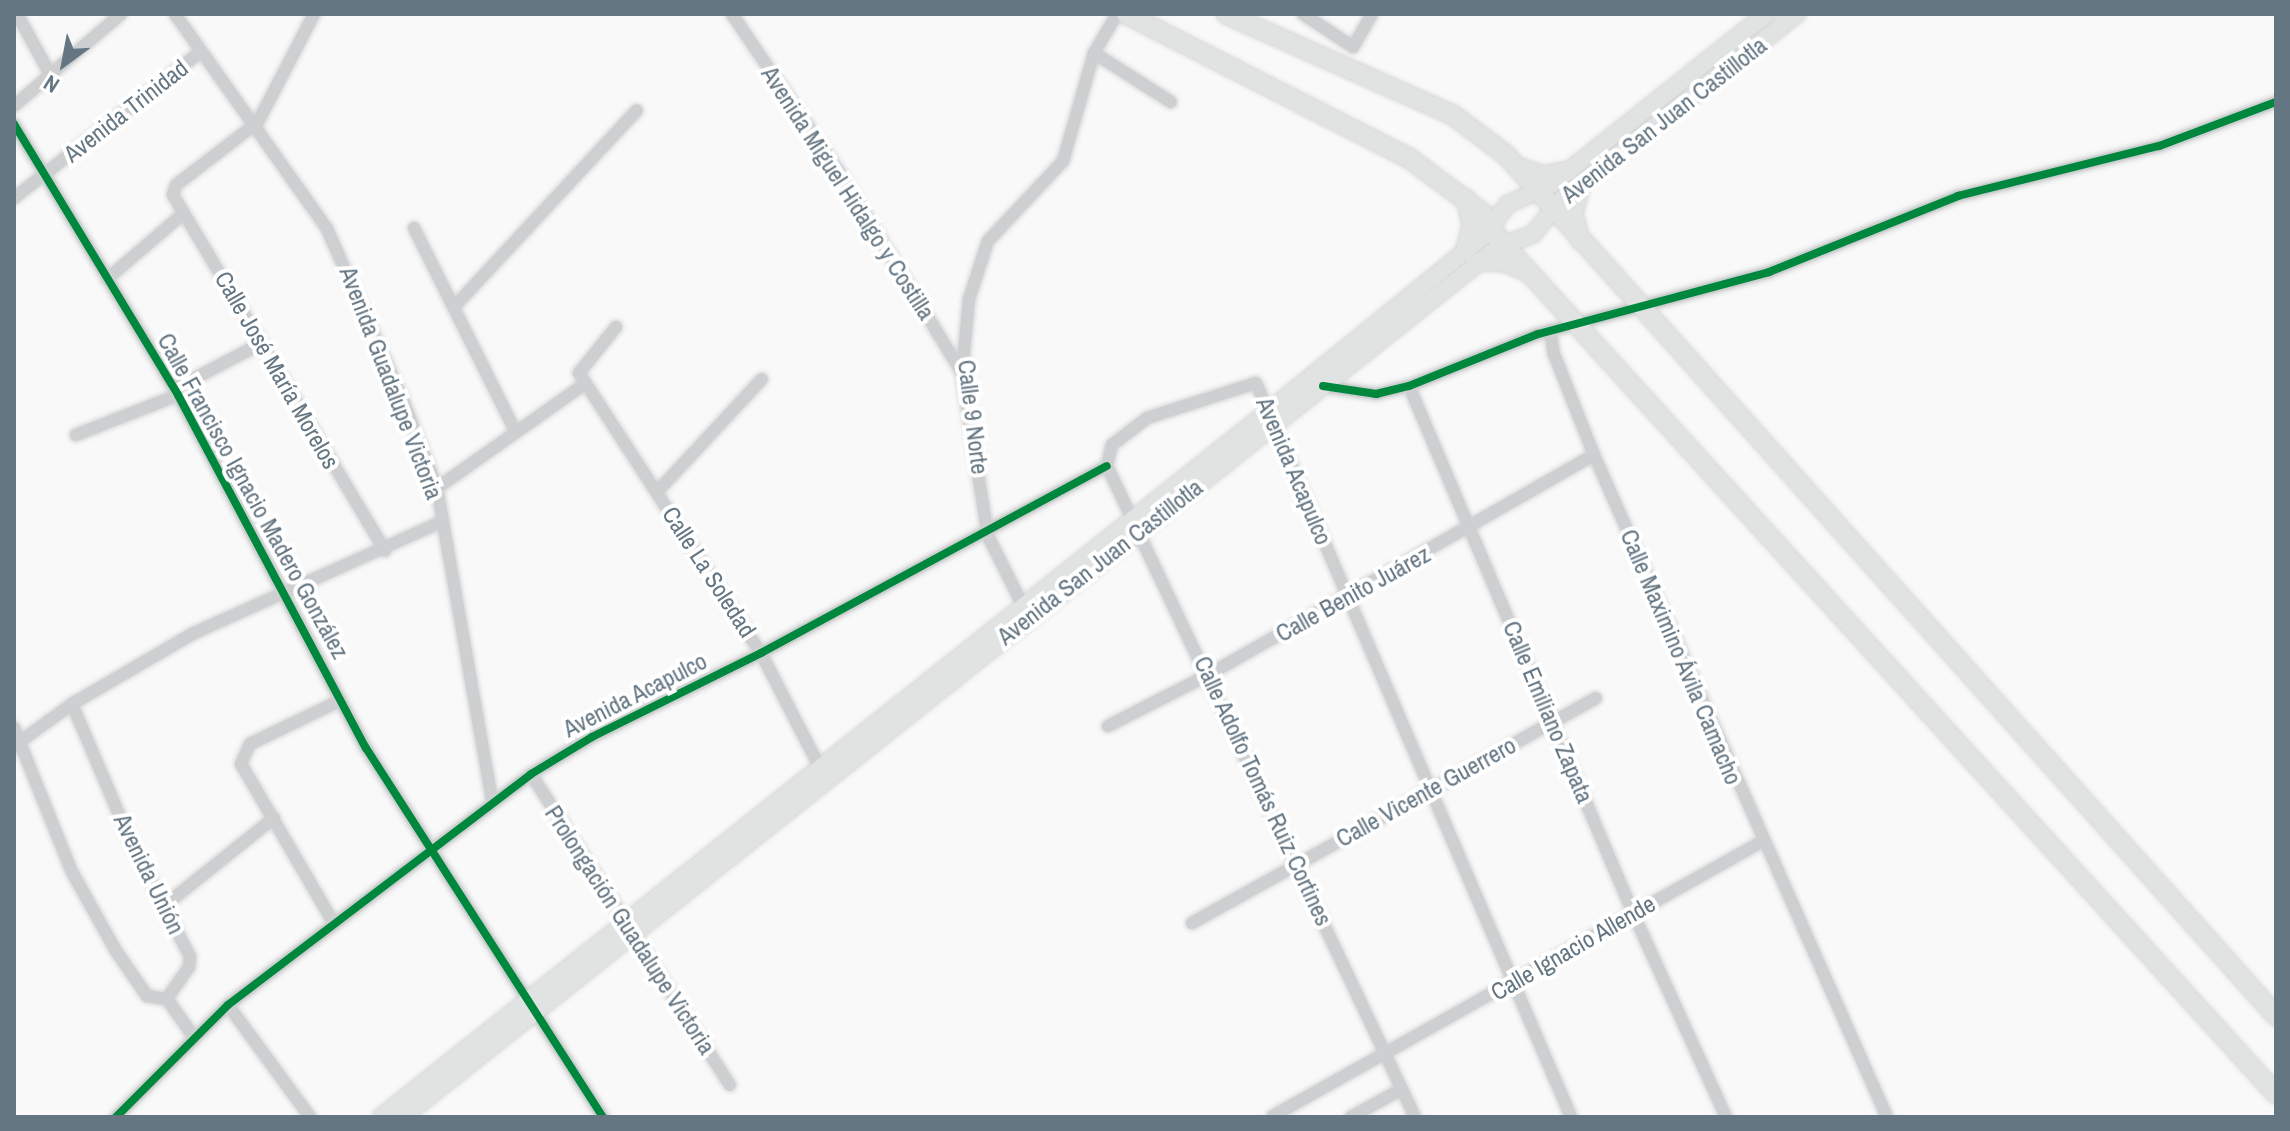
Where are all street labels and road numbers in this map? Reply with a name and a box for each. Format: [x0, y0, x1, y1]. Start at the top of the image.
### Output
street label: Avenida San Juan Castillotla [1556, 31, 1772, 209]
street label: Avenida Trinidad [58, 54, 194, 168]
street label: Avenida Miguel Hidalgo y Costilla [755, 61, 941, 325]
street label: Avenida Guadalupe Victoria [333, 263, 449, 503]
street label: Calle José María Morelos [209, 266, 345, 474]
street label: Calle Francisco Ignacio Madero González [151, 328, 355, 664]
street label: Calle 9 Norte [952, 358, 994, 476]
street label: Avenida Acapulco [1250, 393, 1338, 549]
street label: Avenida San Juan Castillotla [992, 473, 1208, 651]
street label: Calle La Soledad [656, 501, 762, 643]
street label: Calle Maximino Ávila Camacho [1614, 525, 1748, 789]
street label: Calle Benito Juárez [1271, 540, 1435, 648]
street label: Calle Emiliano Zapata [1497, 617, 1599, 807]
street label: Avenida Acapulco [558, 646, 712, 744]
street label: Calle Adolfo Tomás Ruiz Cortines [1188, 651, 1338, 931]
street label: Calle Vicente Guerrero [1331, 731, 1521, 853]
street label: Prolongación Guadalupe Victoria [539, 800, 721, 1060]
street label: Avenida Unión [108, 809, 190, 939]
street label: Calle Ignacio Allende [1485, 889, 1661, 1007]

